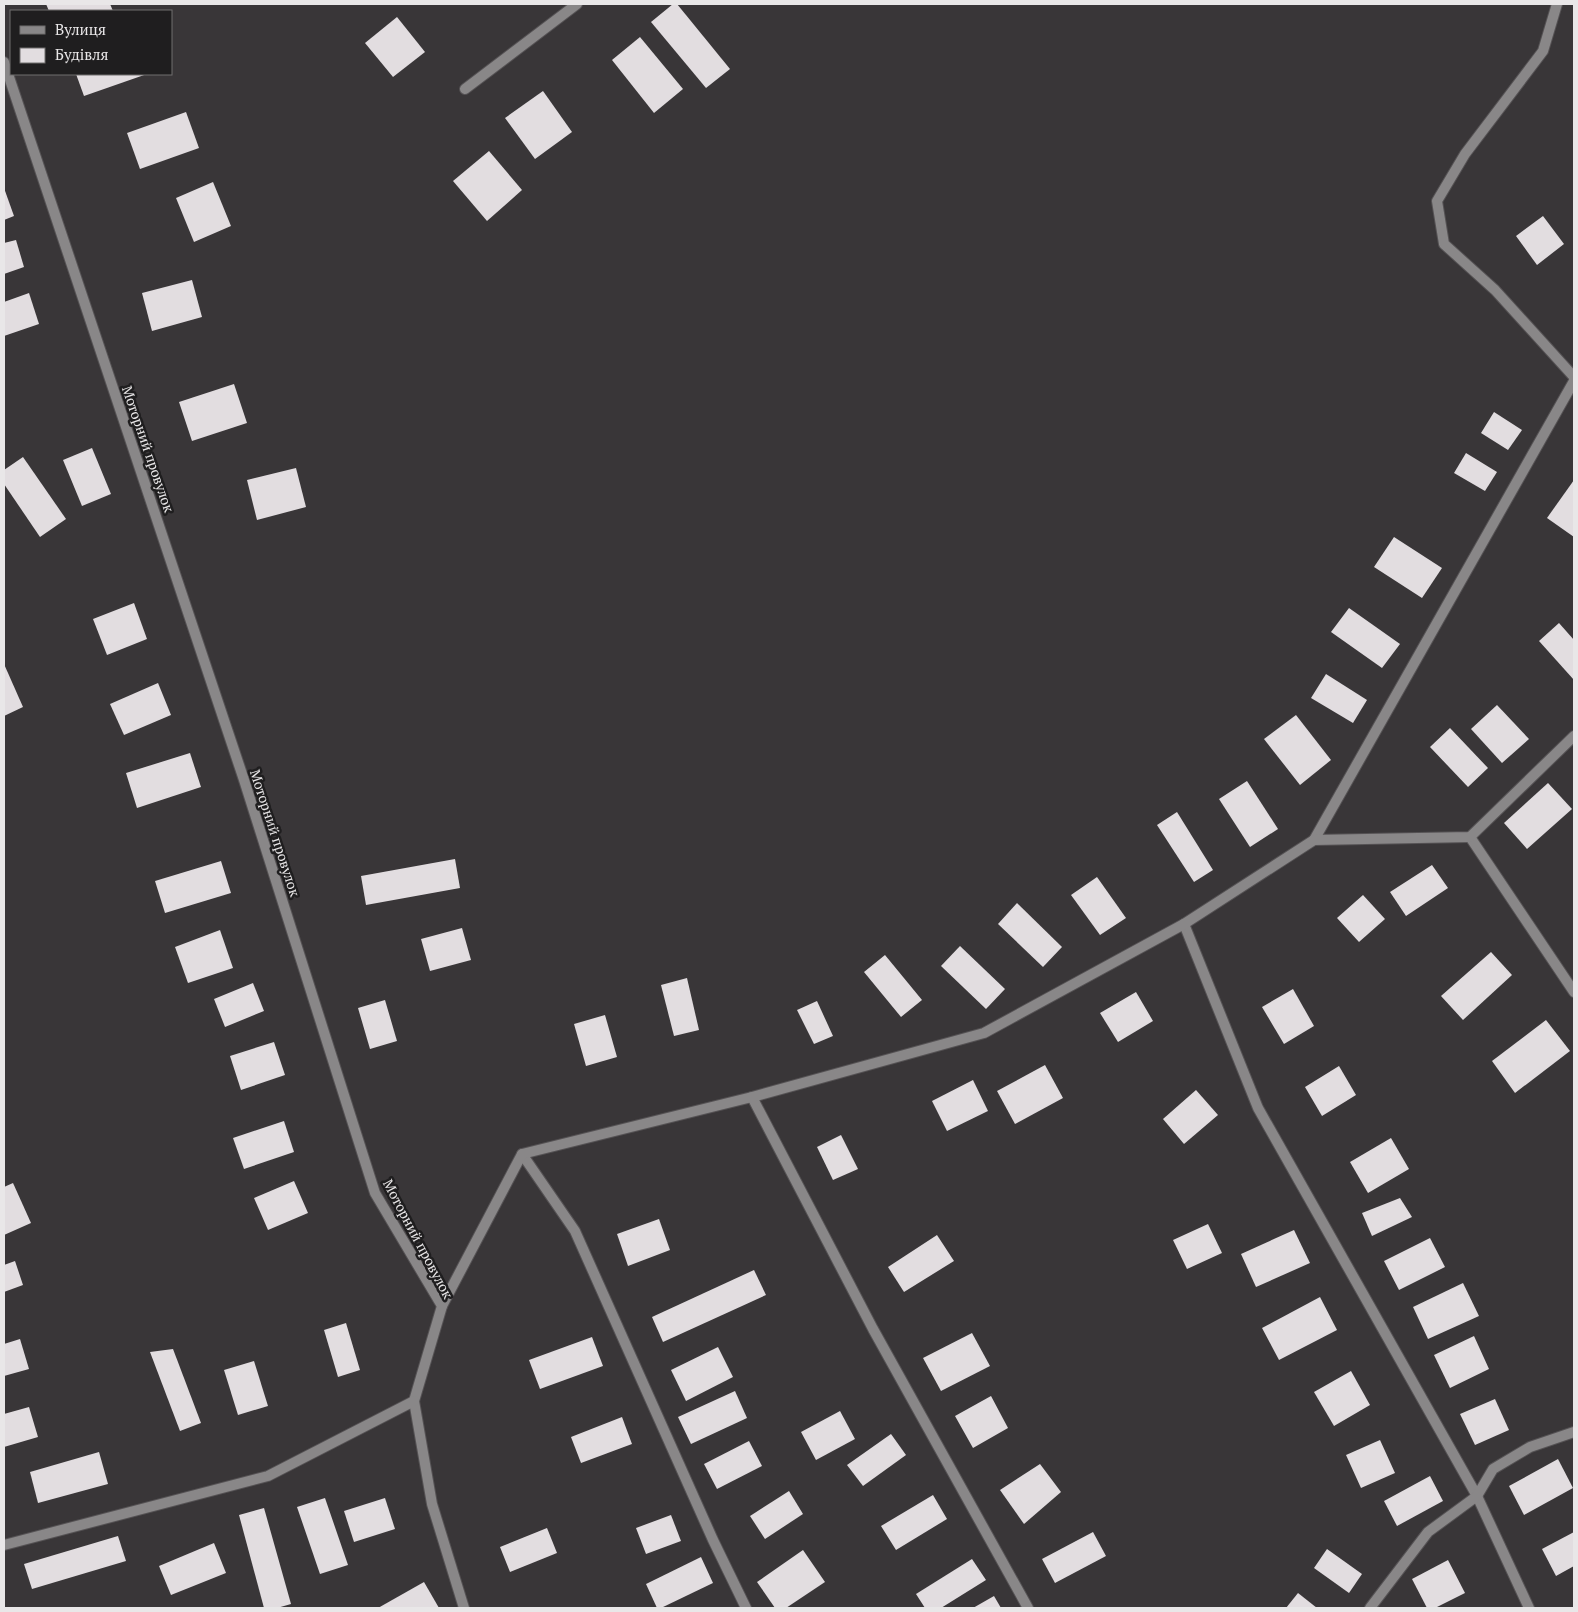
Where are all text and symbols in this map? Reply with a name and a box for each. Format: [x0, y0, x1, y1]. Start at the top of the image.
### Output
legend [10, 10, 172, 75]
text: Вулиця [55, 19, 106, 39]
text: Будівля [55, 44, 108, 64]
street label: Моторний провулок [118, 383, 179, 515]
street label: Моторний провулок [246, 767, 305, 899]
street label: Моторний провулок [379, 1176, 458, 1302]

